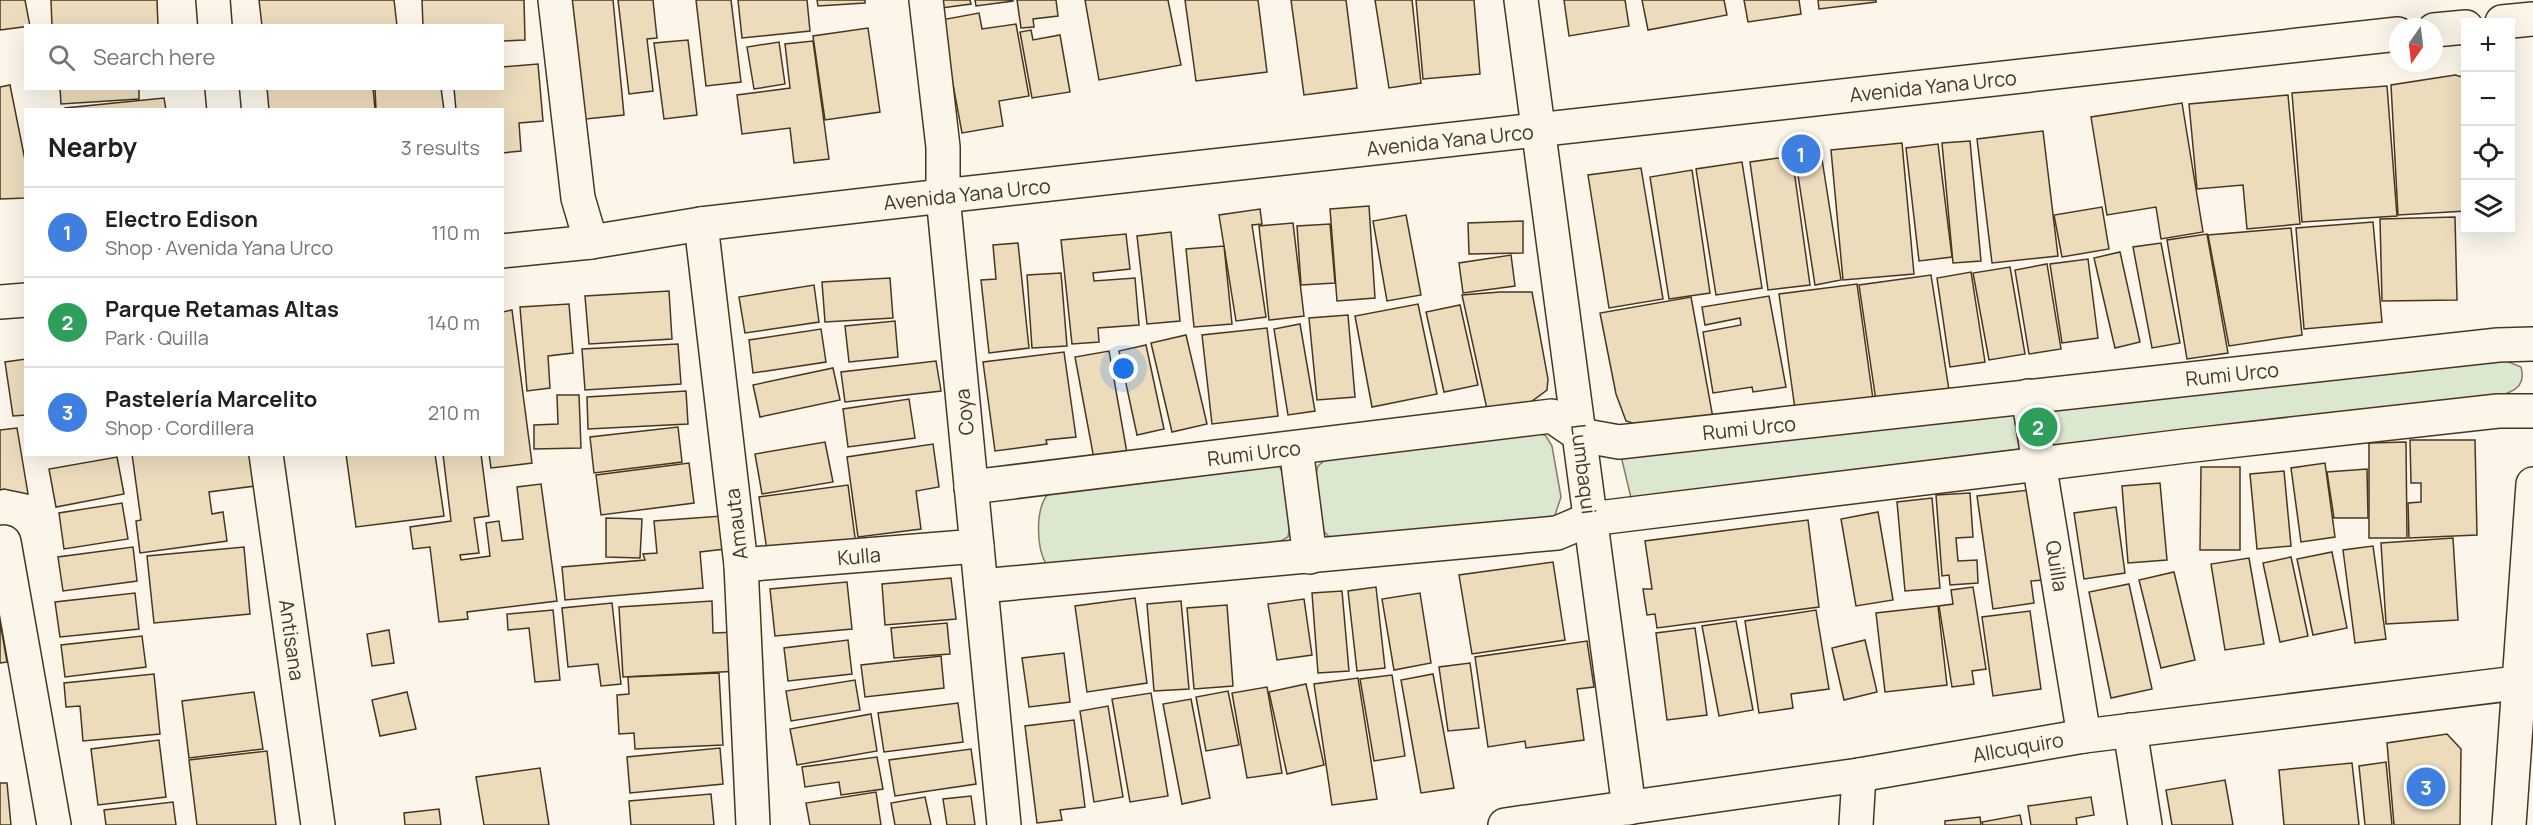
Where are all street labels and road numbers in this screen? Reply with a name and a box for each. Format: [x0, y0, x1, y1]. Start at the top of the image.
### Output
street label: Avenida Yana Urco [1848, 64, 2018, 108]
street label: Avenida Yana Urco [1365, 118, 1535, 162]
street label: Avenida Yana Urco [882, 172, 1052, 216]
street label: Rumi Urco [2184, 356, 2280, 392]
street label: Coya [948, 387, 980, 437]
street label: Rumi Urco [1701, 410, 1797, 446]
street label: Lumbaqui [1565, 422, 1603, 516]
street label: Rumi Urco [1206, 434, 1302, 472]
street label: Amauta [718, 487, 754, 561]
street label: Quilla [2040, 538, 2074, 594]
street label: Kulla [836, 541, 882, 571]
street label: Antisana [273, 598, 311, 682]
street label: Allcuquiro [1970, 726, 2066, 768]

